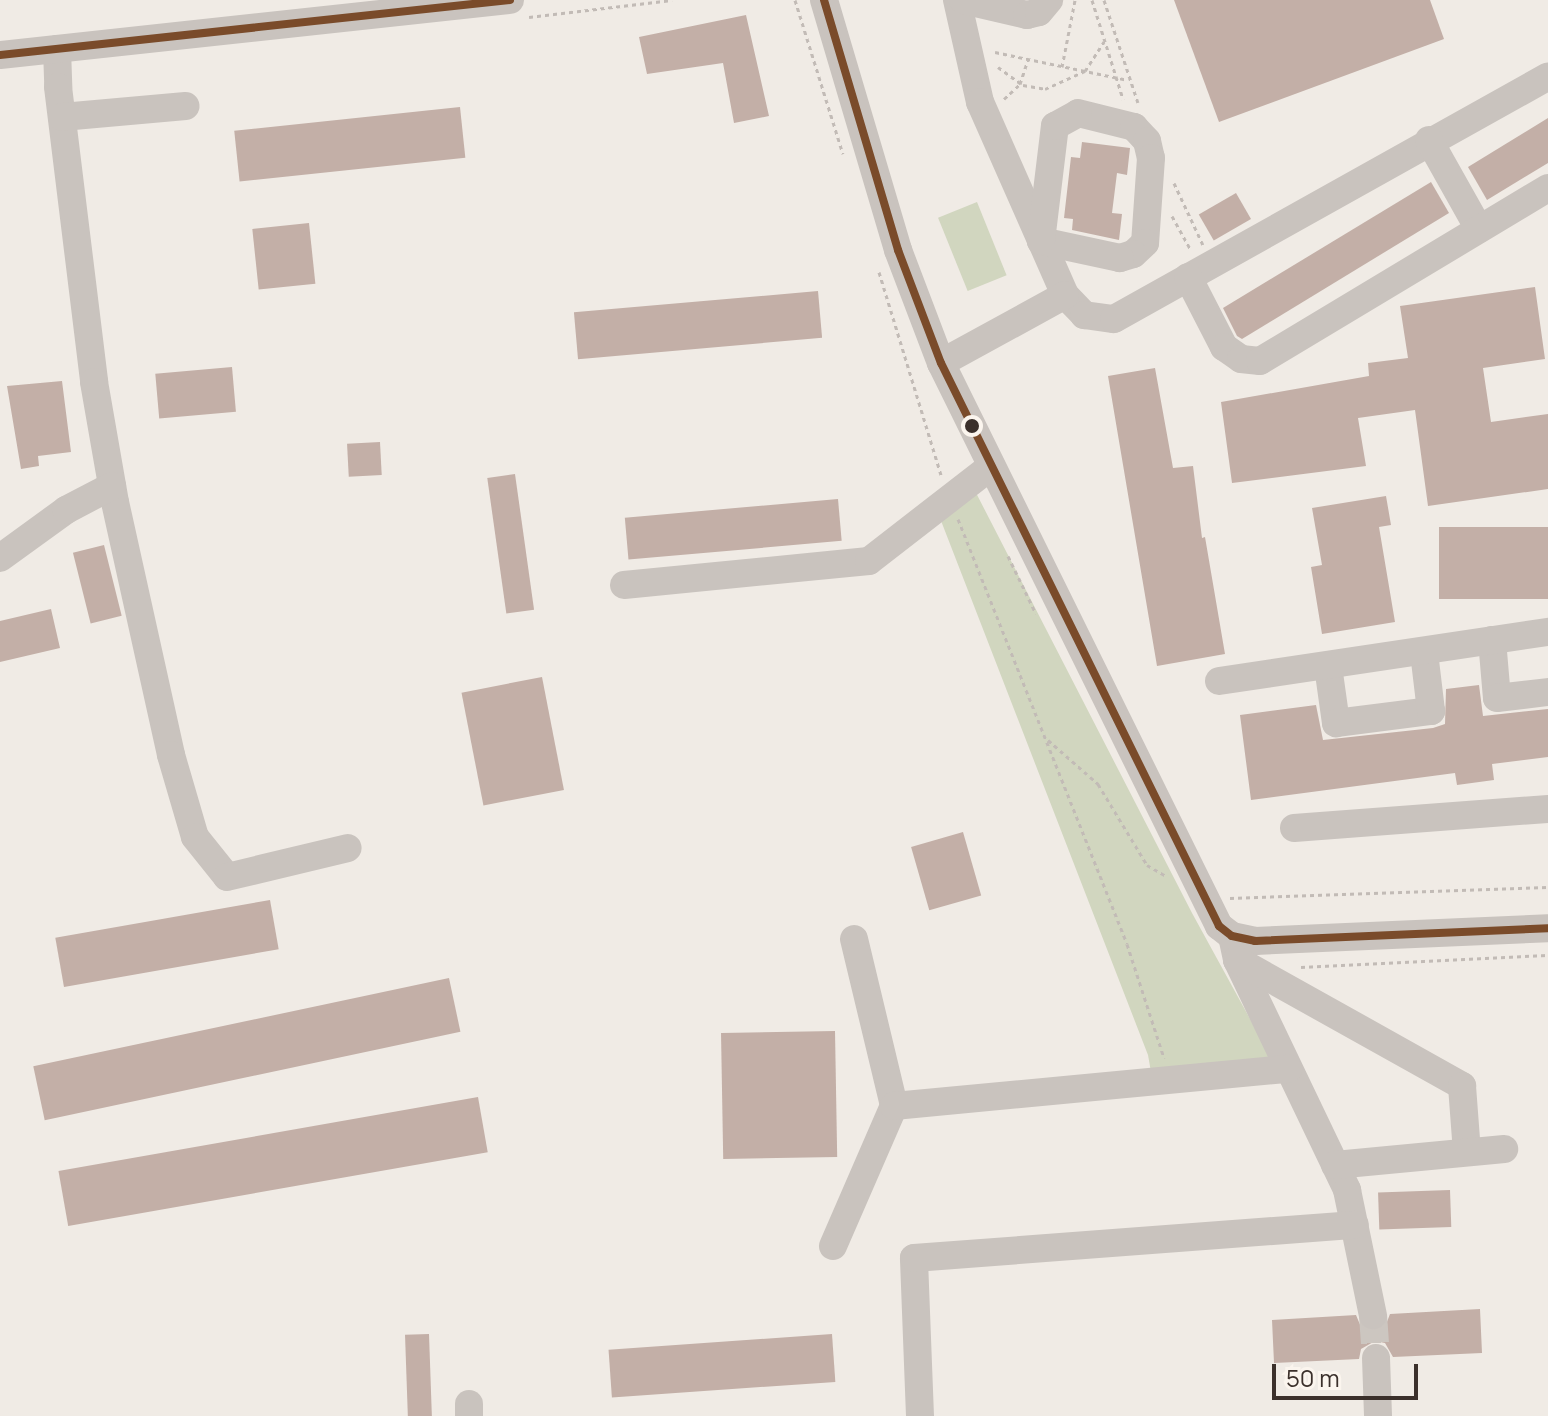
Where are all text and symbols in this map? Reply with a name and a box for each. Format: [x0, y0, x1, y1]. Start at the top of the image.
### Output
unlabelled marker [964, 418, 980, 434]
scale bar [1276, 1348, 1422, 1398]
text: 50 m [1286, 1361, 1340, 1394]

